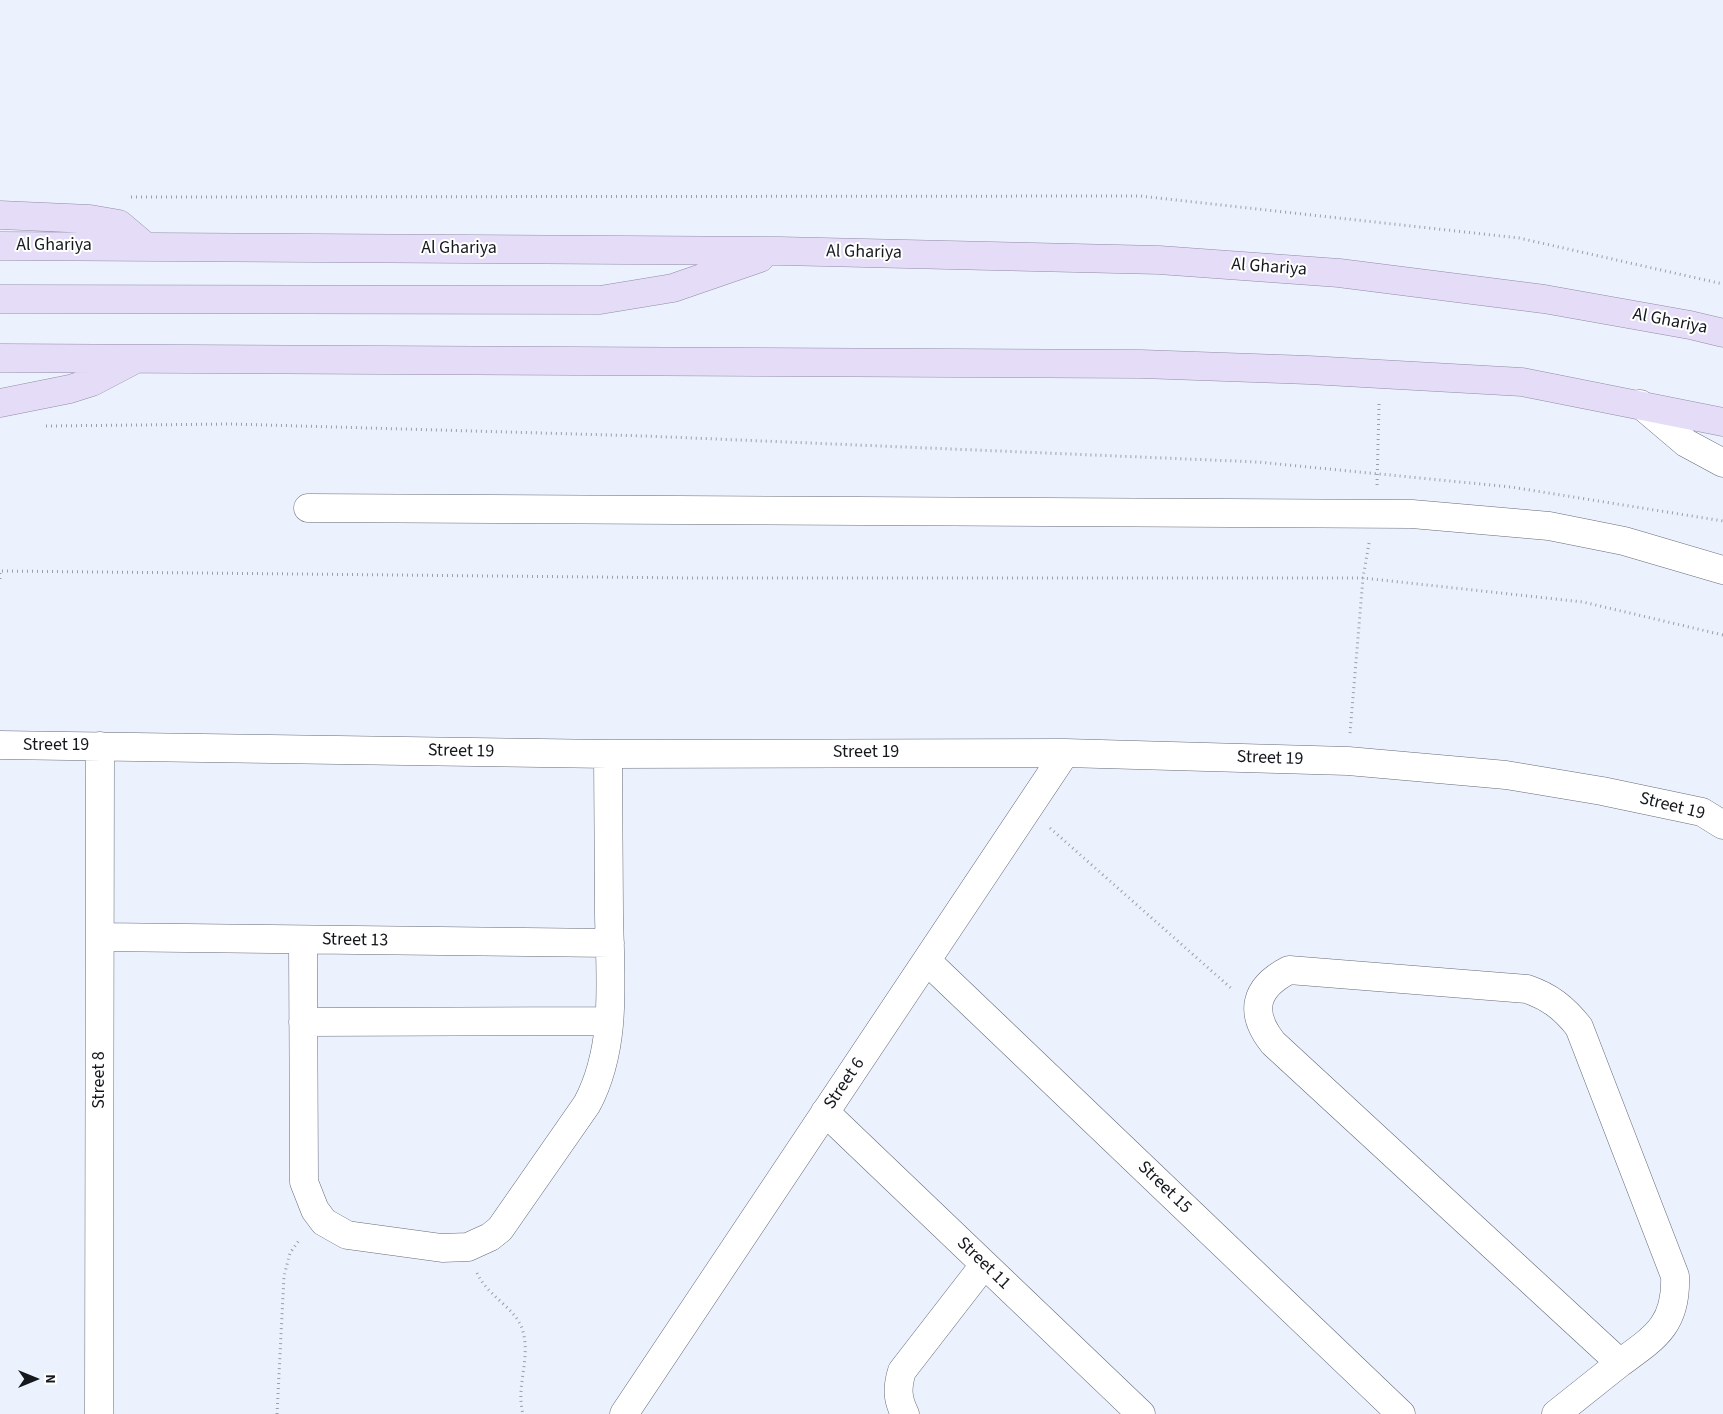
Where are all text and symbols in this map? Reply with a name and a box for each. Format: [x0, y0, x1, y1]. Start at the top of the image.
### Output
street label: Al Ghariya [16, 235, 92, 257]
street label: Al Ghariya [421, 238, 497, 260]
street label: Al Ghariya [826, 242, 902, 264]
street label: Al Ghariya [1230, 255, 1308, 281]
street label: Al Ghariya [1631, 304, 1709, 340]
street label: Street 19 [23, 735, 89, 757]
street label: Street 19 [428, 741, 494, 763]
street label: Street 19 [833, 742, 899, 764]
street label: Street 19 [1236, 747, 1304, 771]
street label: Street 19 [1637, 788, 1707, 826]
street label: Street 13 [322, 930, 388, 952]
street label: Street 8 [89, 1051, 111, 1109]
street label: Street 6 [820, 1054, 870, 1114]
street label: Street 15 [1133, 1157, 1195, 1219]
street label: Street 11 [952, 1233, 1014, 1295]
north arrow [10, 1354, 60, 1404]
text: N [40, 1374, 60, 1384]

